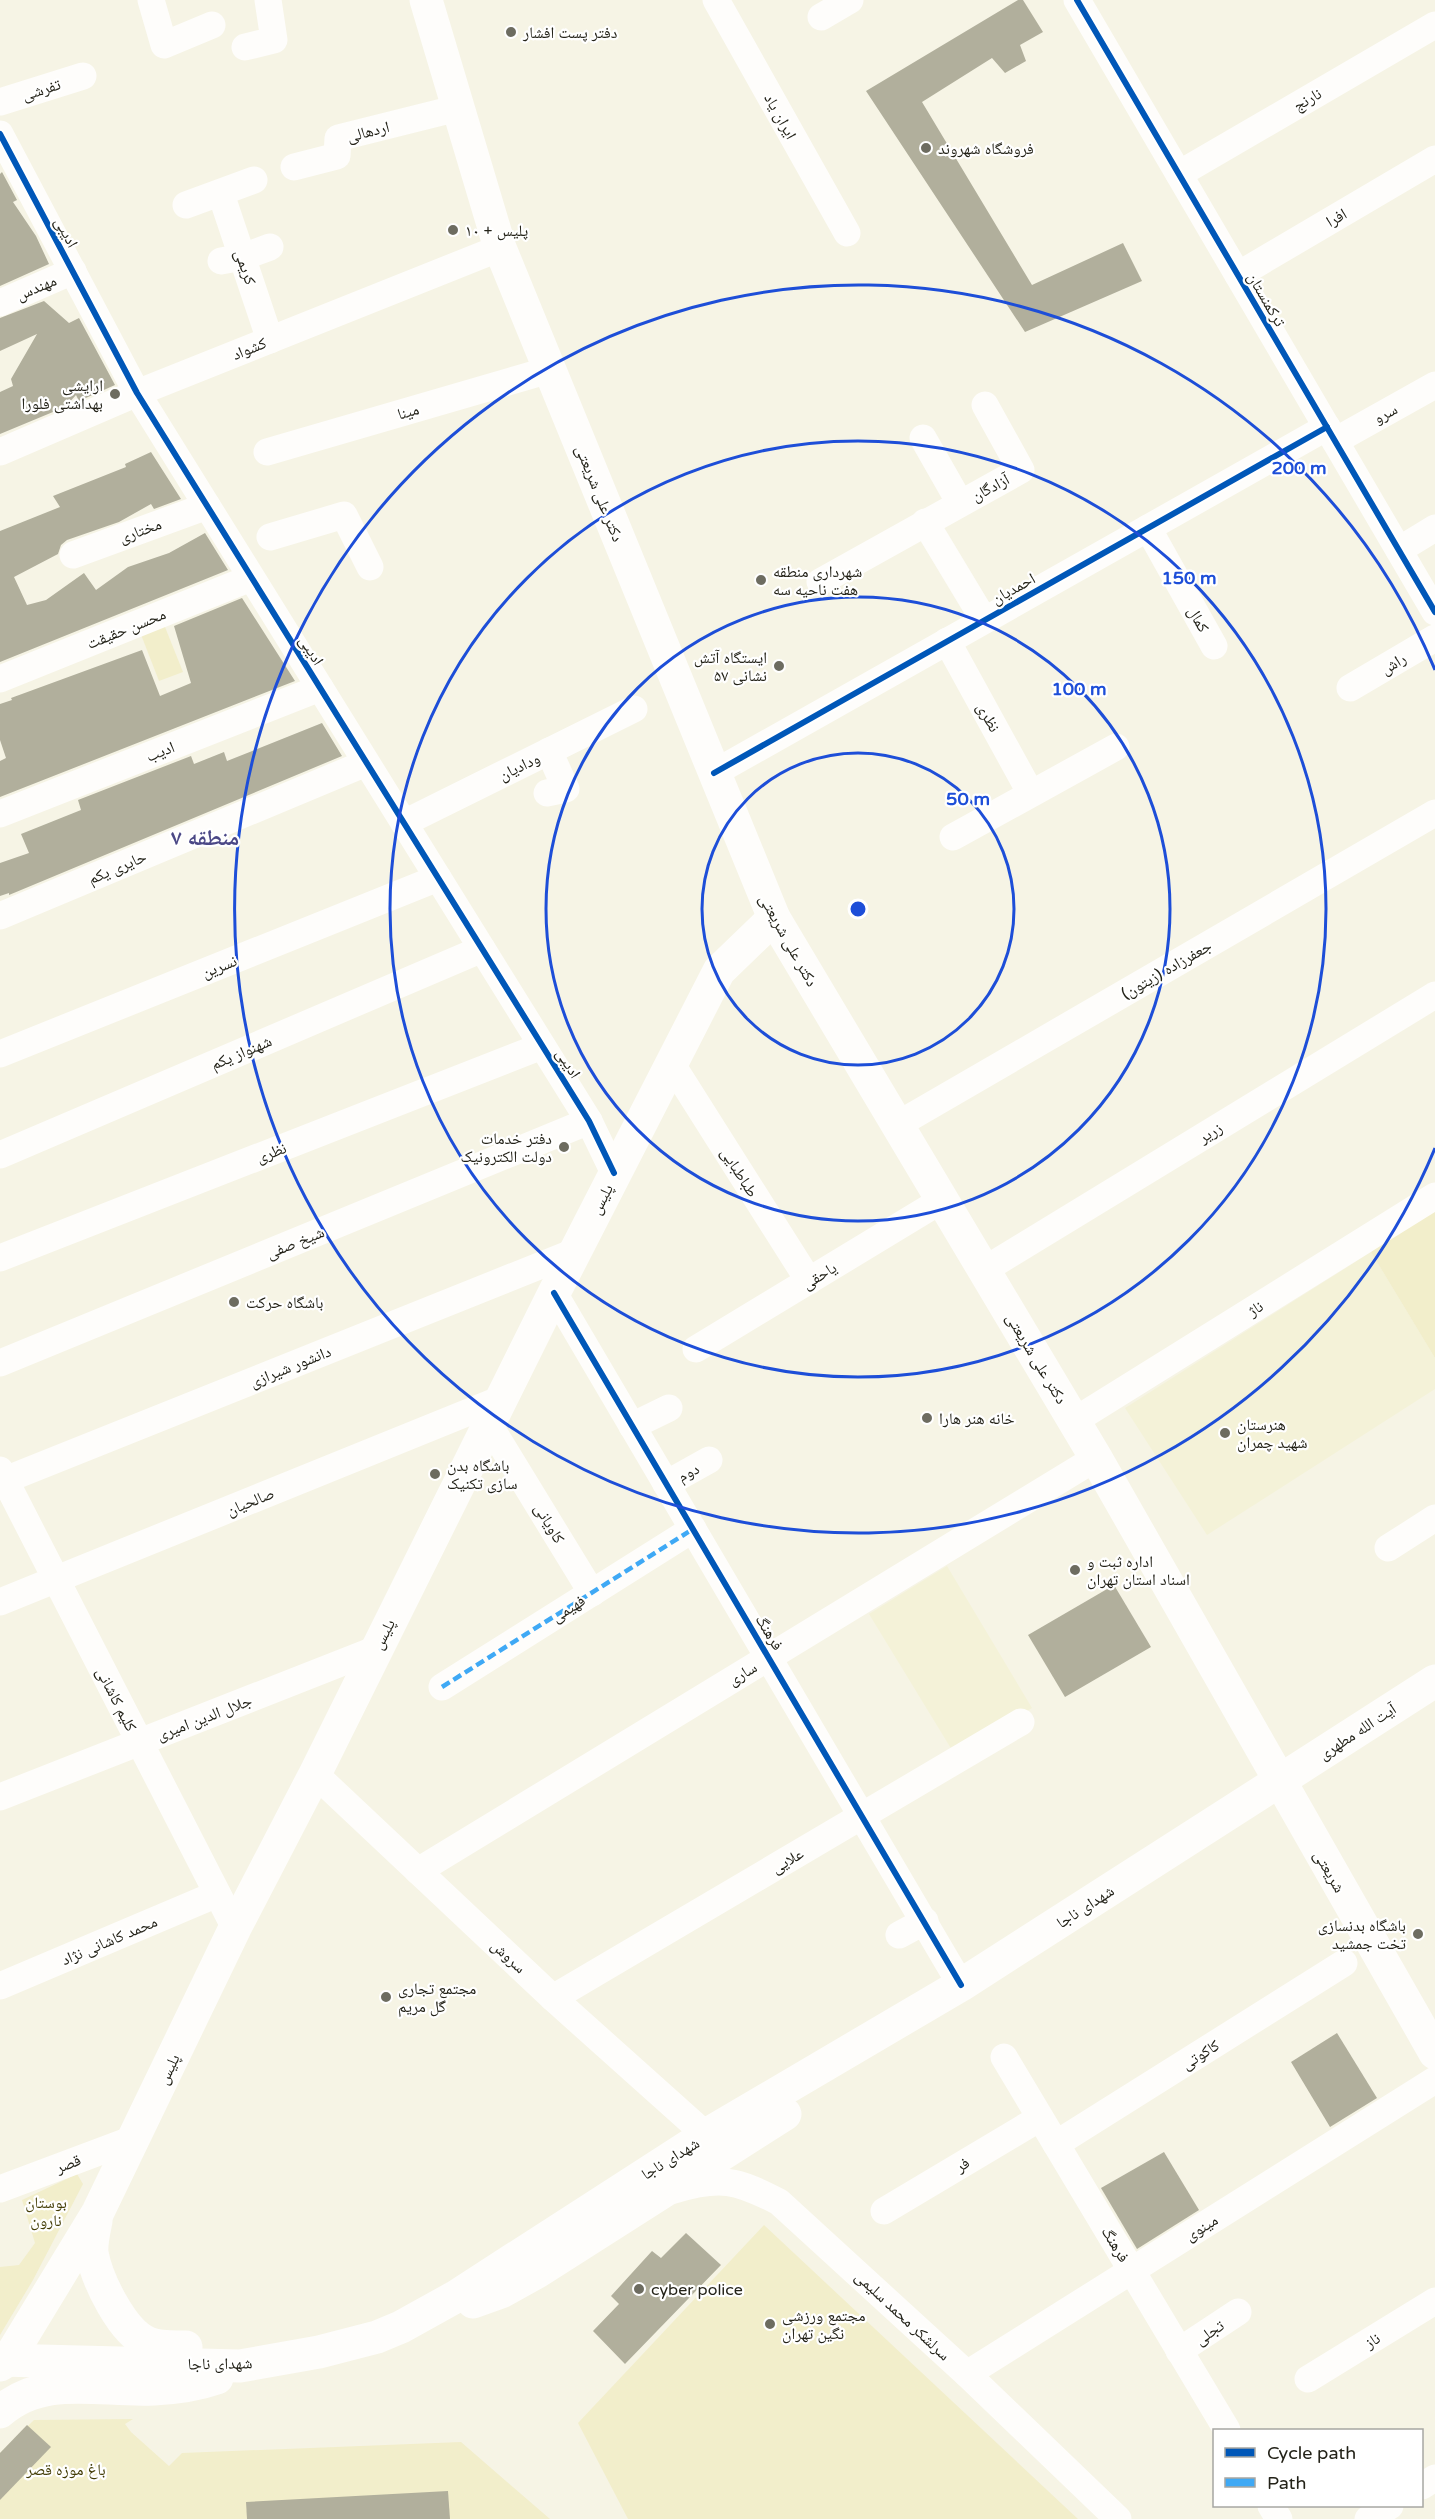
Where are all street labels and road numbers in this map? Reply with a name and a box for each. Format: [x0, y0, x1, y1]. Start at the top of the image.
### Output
street label: تفرشی [19, 74, 64, 106]
street label: نارنج [1290, 84, 1325, 116]
street label: ایران یاد [759, 90, 801, 143]
street label: اردهالی [345, 117, 392, 147]
street label: افرا [1322, 204, 1351, 232]
street label: ادیبی [50, 214, 82, 251]
street label: کریمی [230, 247, 261, 288]
street label: ترکمنستان [1243, 269, 1290, 331]
street label: مهندس [13, 271, 60, 305]
street label: کشواد [229, 333, 270, 365]
street label: مینا [395, 399, 422, 425]
street label: سرو [1370, 399, 1401, 429]
street label: دکتر علی شریعتی [571, 442, 628, 545]
street label: آزادگان [968, 469, 1014, 506]
street label: مختاری [116, 514, 164, 548]
street label: احمدیان [988, 569, 1039, 609]
street label: کمال [1183, 603, 1214, 636]
street label: محسن حقیقت [84, 604, 169, 654]
street label: ادیبی [294, 632, 328, 669]
street label: راش [1377, 649, 1410, 679]
street label: نظری [972, 699, 1004, 736]
street label: ادیب [143, 737, 178, 767]
street label: ودادیان [496, 748, 543, 785]
street label: حایری یکم [85, 847, 150, 889]
street label: دکتر علی شریعتی [754, 891, 822, 990]
street label: جعفرزاده (زیتون) [1118, 936, 1215, 1004]
street label: نسرین [199, 951, 240, 983]
street label: شهنواز یکم [208, 1031, 275, 1075]
street label: ادیبی [551, 1045, 585, 1082]
street label: زریر [1194, 1118, 1226, 1148]
street label: نظری [253, 1138, 289, 1168]
street label: طباطبایی [716, 1144, 762, 1201]
street label: پلیس [586, 1181, 618, 1218]
street label: شیخ صفی [263, 1222, 327, 1264]
street label: یاحقی [799, 1258, 840, 1294]
street label: ناژ [1243, 1296, 1267, 1322]
street label: دکتر علی شریعتی [1001, 1309, 1071, 1408]
street label: دانشور شیرازی [247, 1342, 334, 1392]
street label: دوم [674, 1459, 703, 1487]
street label: صالحیان [224, 1483, 277, 1521]
street label: کاویانی [529, 1500, 569, 1547]
street label: فهیمی [548, 1591, 589, 1627]
street label: فرهنگ [751, 1611, 788, 1654]
street label: پلیس [368, 1616, 400, 1653]
street label: ساری [724, 1657, 761, 1690]
street label: کلیم کاشانی [91, 1664, 141, 1735]
street label: جلال الدین امیری [154, 1691, 255, 1745]
street label: آیت الله مطهری [1315, 1699, 1401, 1764]
street label: علایی [768, 1844, 807, 1878]
street label: شریعتی [1309, 1847, 1349, 1896]
street label: شهدای ناجا [1053, 1881, 1118, 1933]
street label: محمد کاشانی نژاد [58, 1912, 160, 1970]
street label: سروش [487, 1936, 530, 1978]
street label: کاکوتی [1178, 2035, 1224, 2074]
street label: پلیس [153, 2051, 185, 2088]
street label: شهدای ناجا [638, 2133, 703, 2184]
street label: قصر [52, 2150, 84, 2178]
street label: فر [951, 2153, 973, 2177]
street label: مینوی [1181, 2210, 1222, 2246]
street label: فرهنگ [1097, 2223, 1134, 2266]
street label: سرلشکر محمد سلیمی [850, 2266, 954, 2365]
street label: تجلی [1191, 2316, 1228, 2350]
street label: ناز [1360, 2328, 1384, 2354]
street label: شهدای ناجا [187, 2353, 253, 2375]

